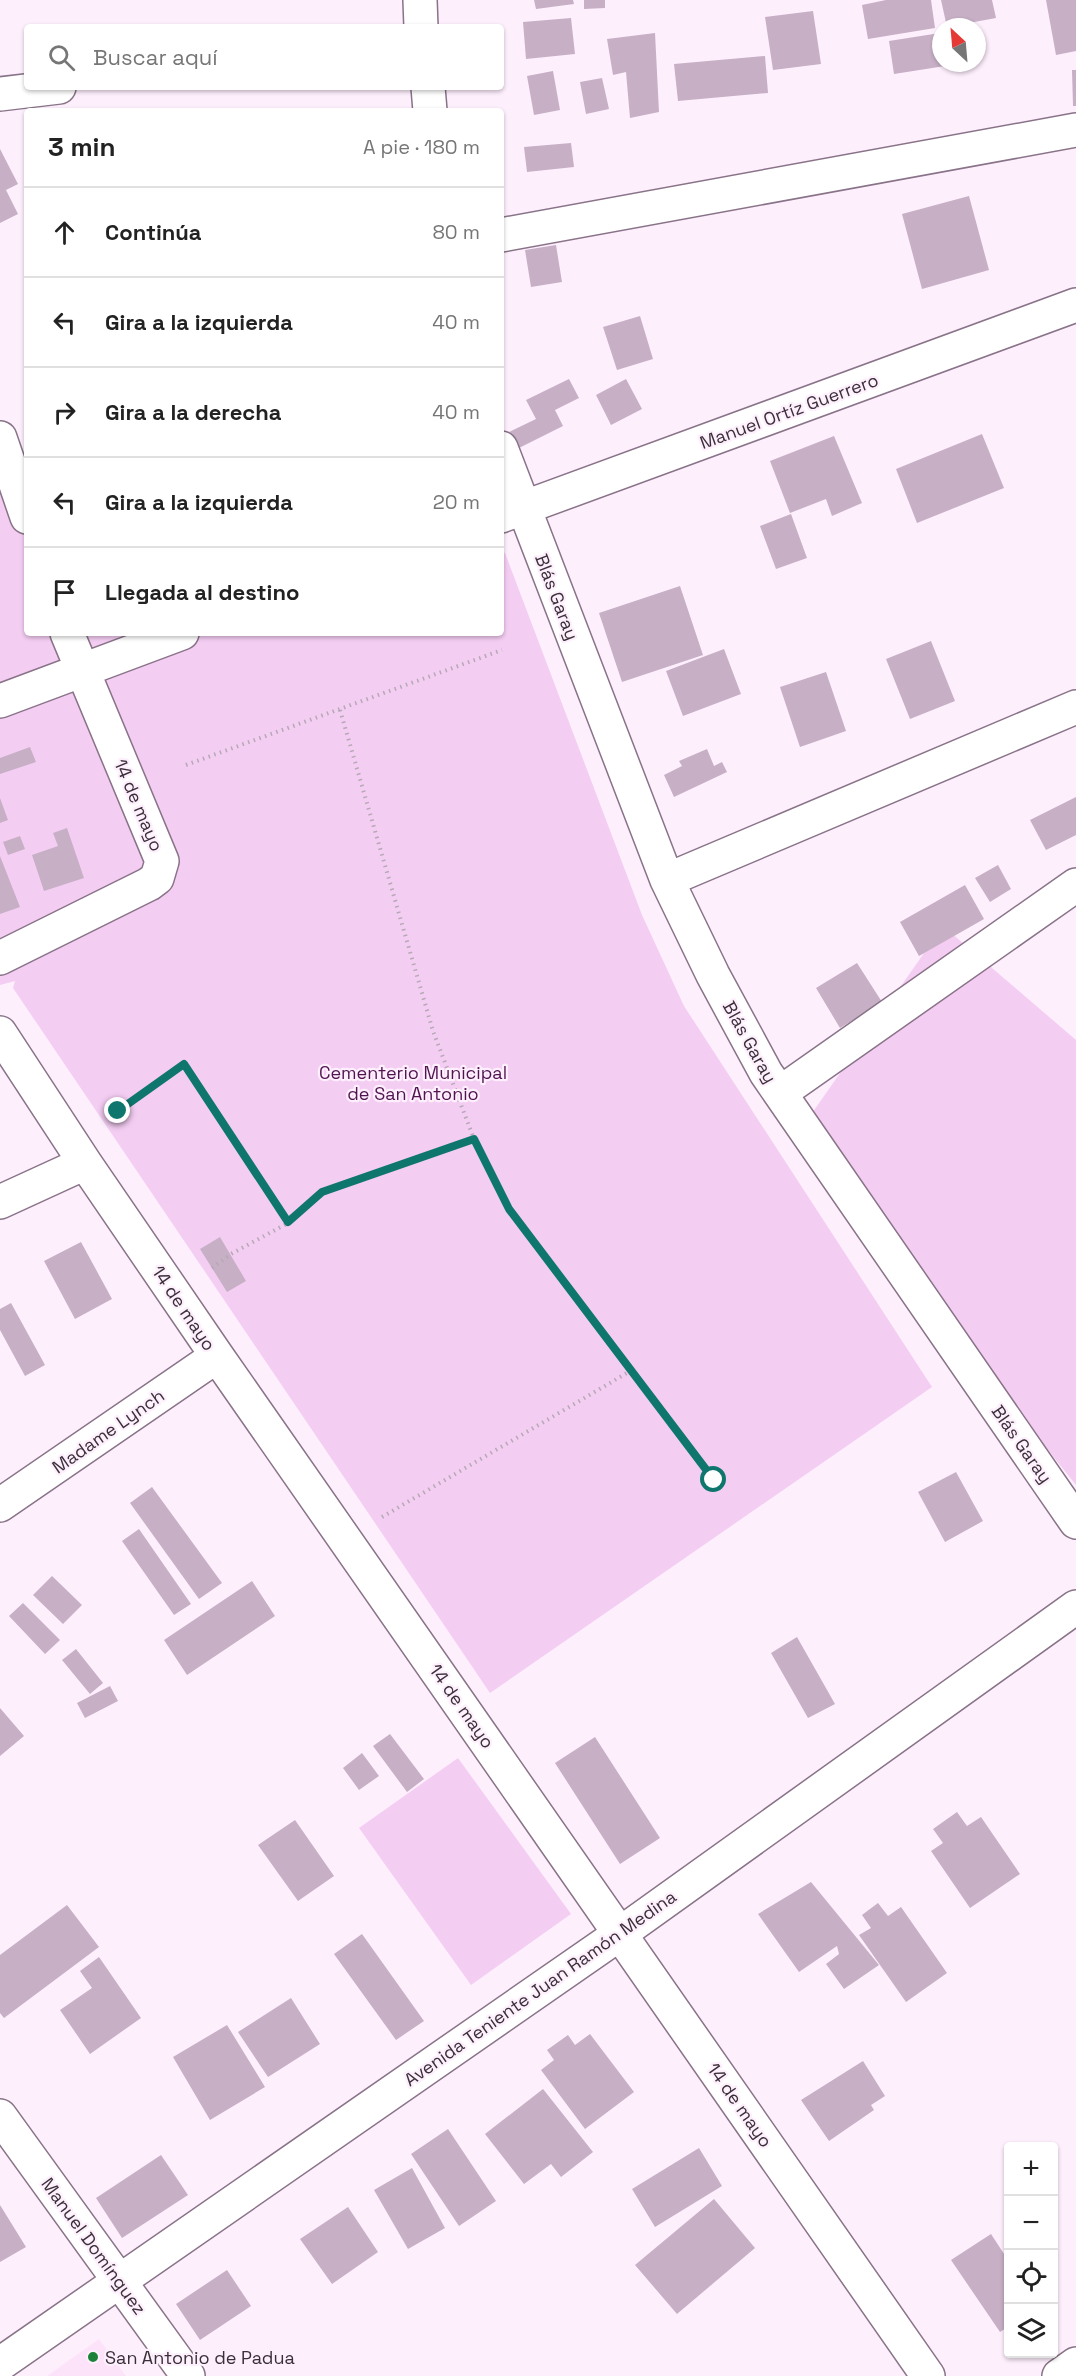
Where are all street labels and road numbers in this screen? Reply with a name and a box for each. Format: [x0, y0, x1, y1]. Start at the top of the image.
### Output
street label: Manuel Ortíz Guerrero [697, 368, 881, 454]
street label: Blás Garay [530, 551, 584, 643]
street label: 14 de mayo [109, 755, 169, 855]
street label: Blás Garay [718, 997, 782, 1087]
street label: 14 de mayo [147, 1261, 221, 1355]
street label: Madame Lynch [47, 1384, 169, 1478]
street label: Blás Garay [987, 1400, 1057, 1488]
street label: 14 de mayo [424, 1659, 500, 1753]
street label: Avenida Teniente Juan Ramón Medina [399, 1885, 681, 2091]
street label: 14 de mayo [702, 2058, 778, 2152]
street label: Manuel Domínguez [37, 2173, 151, 2319]

